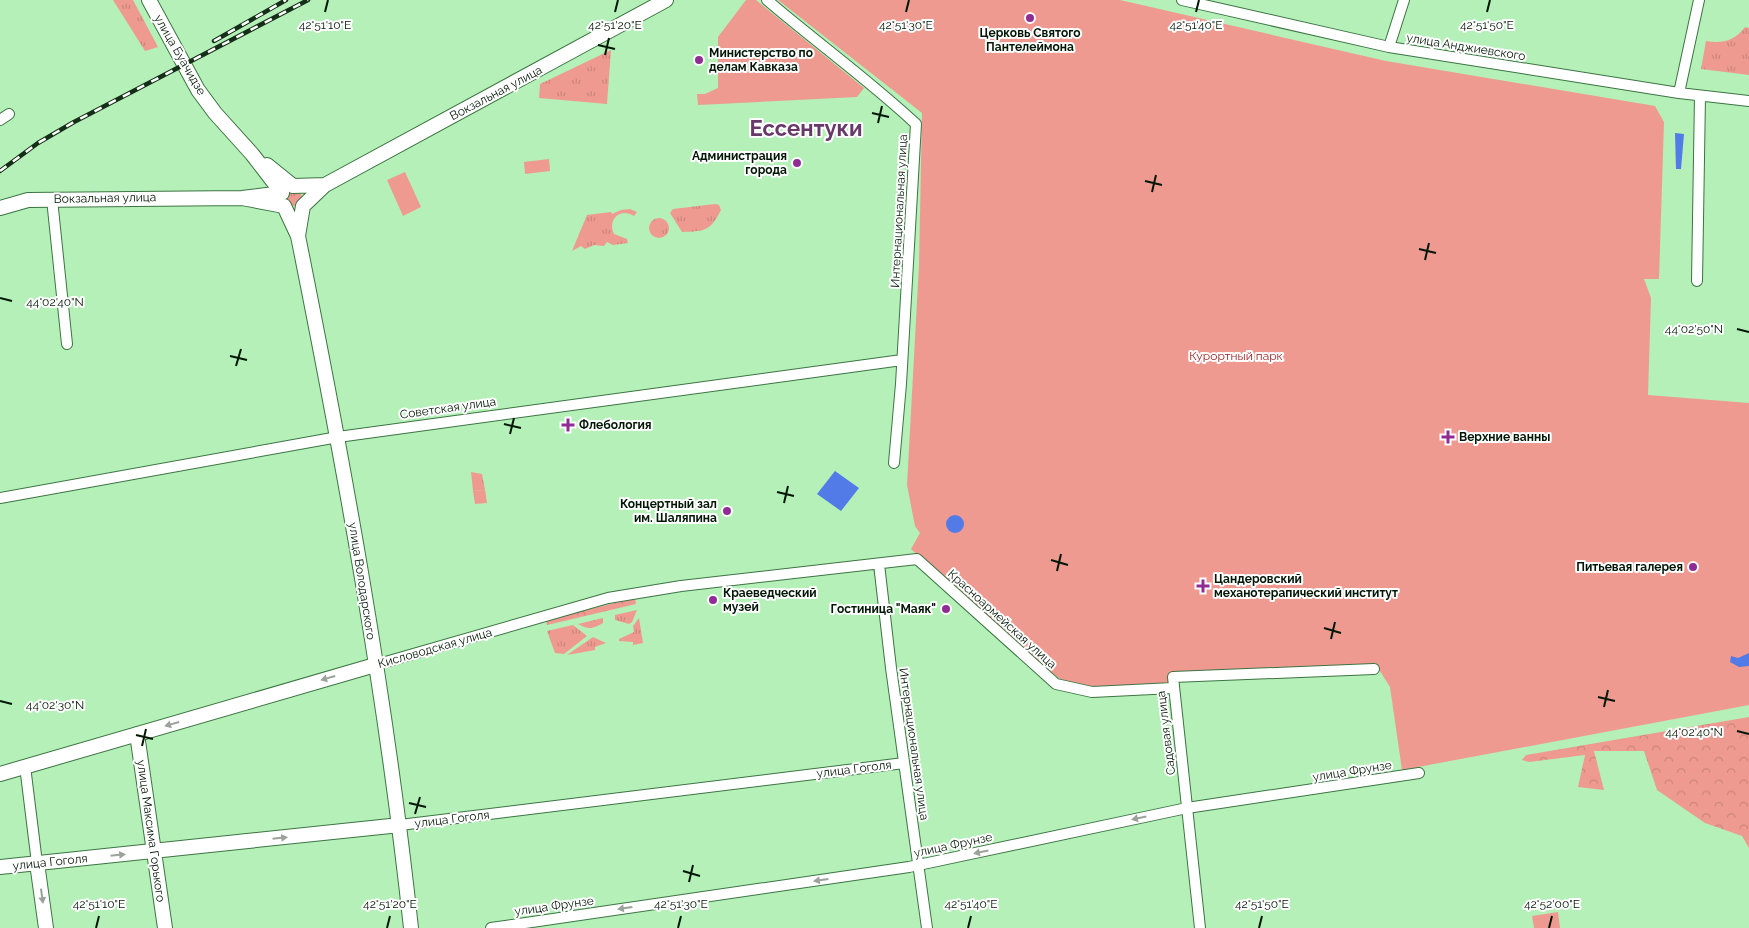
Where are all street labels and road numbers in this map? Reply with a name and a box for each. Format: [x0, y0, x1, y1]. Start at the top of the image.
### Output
street label: улица Буачидзе [151, 12, 209, 98]
street label: улица Анджиевского [1405, 31, 1527, 63]
street label: Вокзальная улица [447, 63, 545, 123]
street label: Интернациональная улица [888, 134, 910, 288]
street label: Вокзальная улица [54, 190, 156, 206]
street label: Советская улица [399, 394, 497, 422]
street label: улица Володарского [346, 521, 378, 641]
street label: Красноармейская улица [945, 567, 1059, 671]
street label: Кисловодская улица [376, 625, 494, 671]
street label: Интернациональная улица [896, 667, 932, 821]
street label: Садовая улица [1154, 690, 1178, 776]
street label: улица Гоголя [816, 757, 892, 781]
street label: улица Фрунзе [1311, 758, 1393, 784]
street label: улица Максима Горького [134, 759, 168, 903]
street label: улица Гоголя [414, 807, 490, 831]
street label: улица Фрунзе [912, 830, 994, 860]
street label: улица Гоголя [12, 851, 88, 873]
street label: улица Фрунзе [513, 894, 595, 918]

